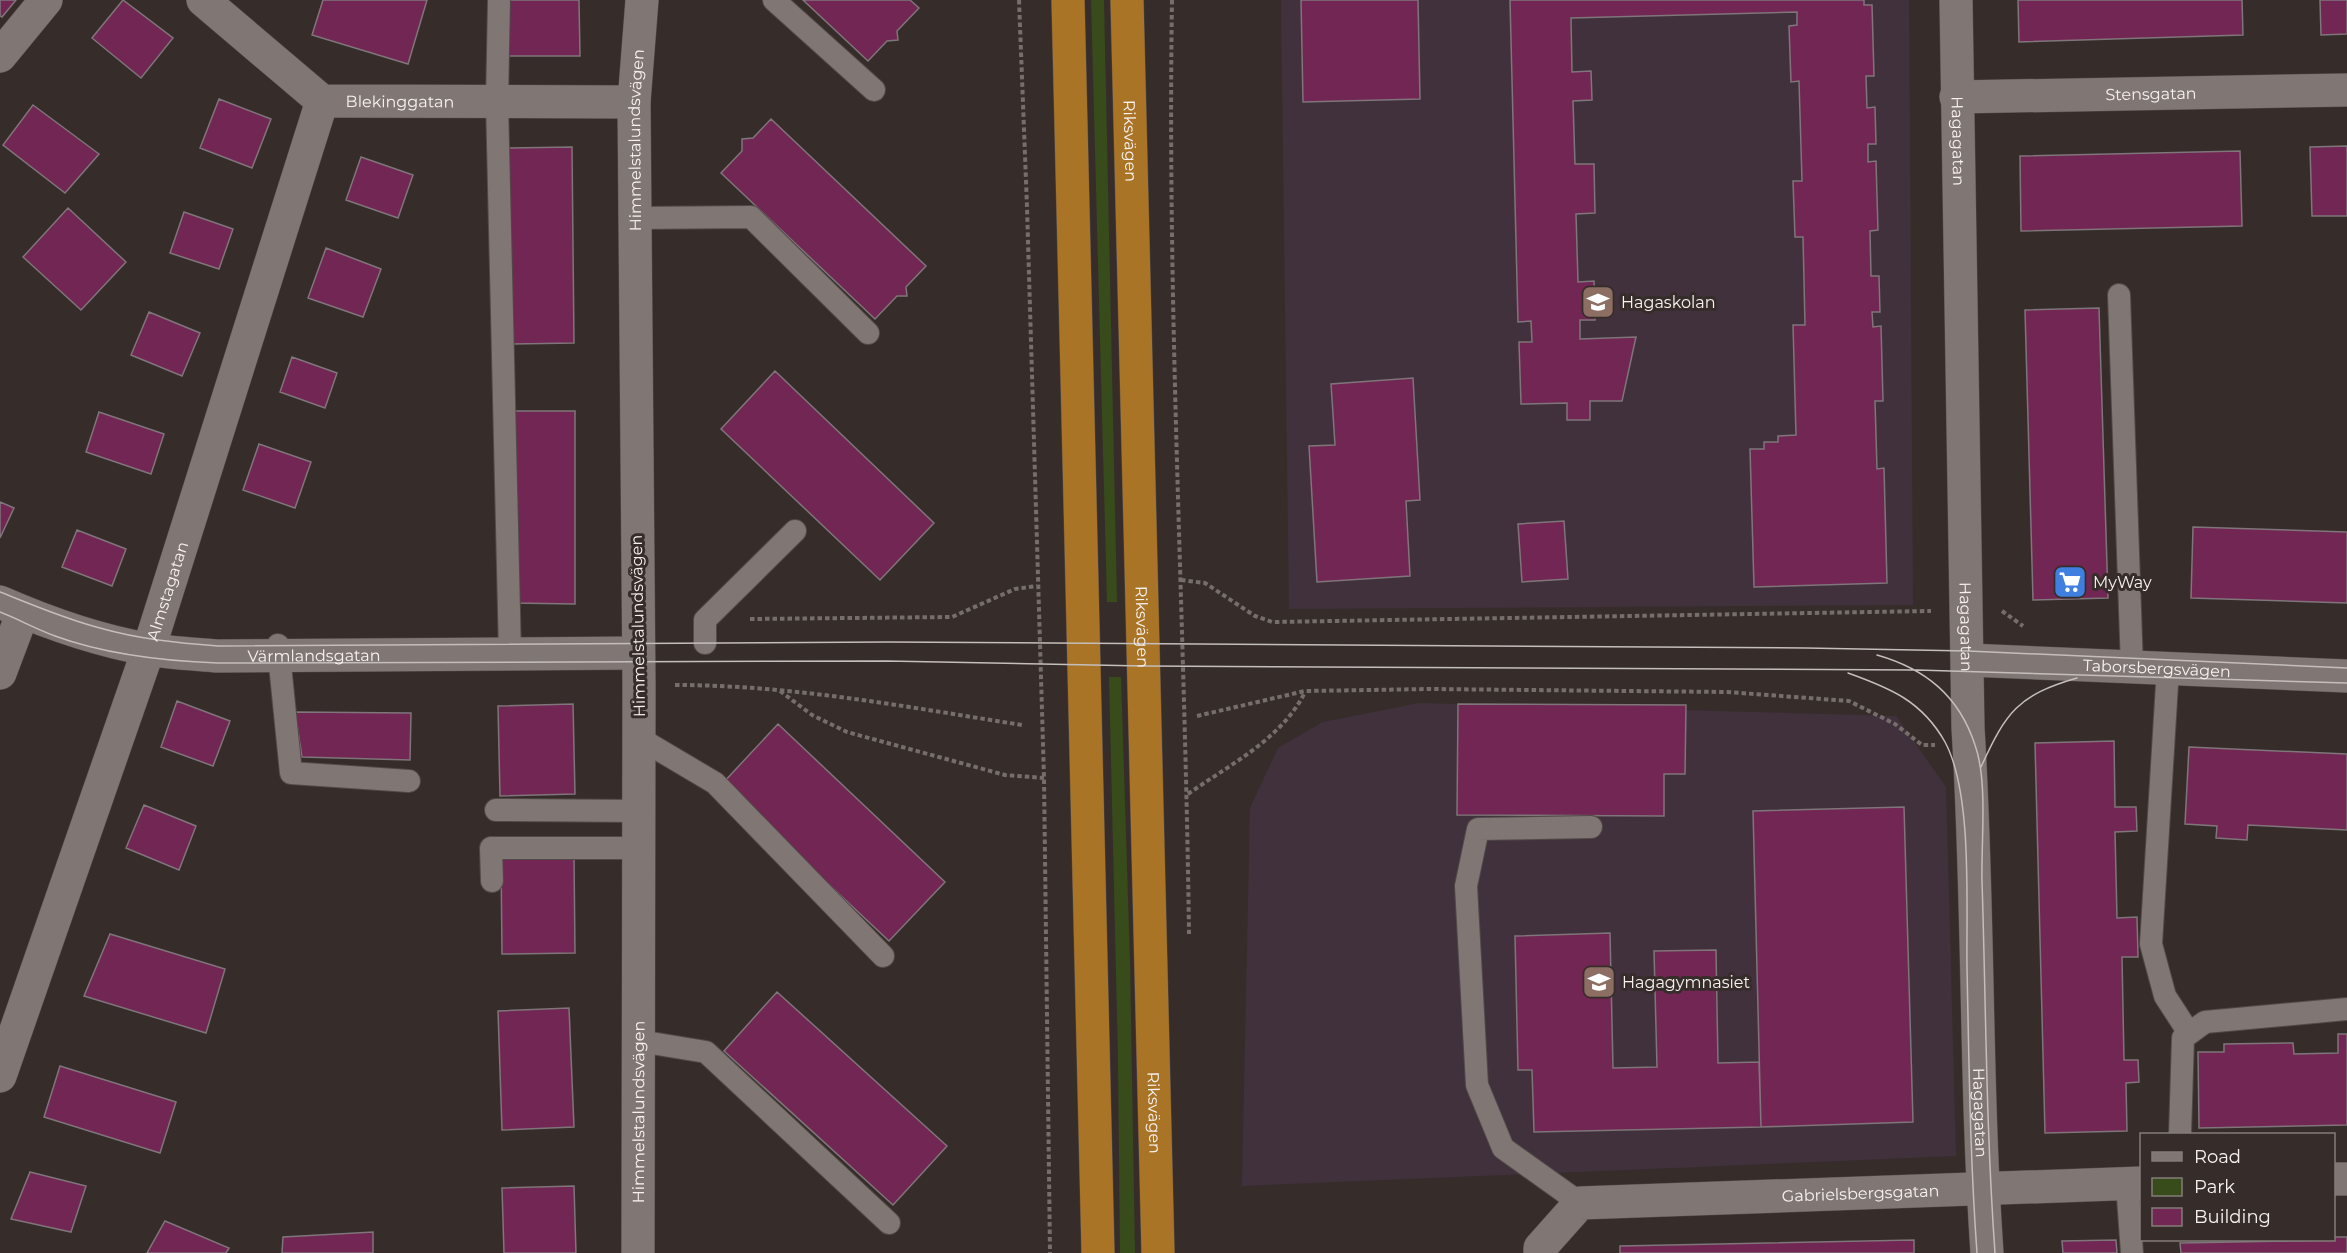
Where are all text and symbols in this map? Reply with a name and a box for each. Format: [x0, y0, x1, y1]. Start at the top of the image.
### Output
street label: Himmelstalundsvägen [624, 48, 648, 231]
street label: Stensgatan [2105, 83, 2197, 104]
street label: Blekinggatan [346, 92, 454, 111]
street label: Hagagatan [1948, 96, 1969, 186]
street label: Riksvägen [1120, 100, 1141, 182]
school or university icon: Hagaskolan [1580, 284, 1616, 320]
place label: Hagaskolan [1621, 293, 1715, 312]
street label: Himmelstalundsvägen [627, 535, 649, 717]
street label: Almstagatan [143, 539, 192, 643]
supermarket icon: MyWay [2052, 564, 2088, 600]
place label: MyWay [2093, 573, 2152, 592]
street label: Hagagatan [1956, 582, 1977, 672]
street label: Riksvägen [1132, 586, 1153, 668]
street label: Värmlandsgatan [247, 645, 381, 665]
street label: Taborsbergsvägen [2083, 655, 2231, 681]
school or university icon: Hagagymnasiet [1581, 964, 1617, 1000]
place label: Hagagymnasiet [1622, 973, 1750, 992]
street label: Himmelstalundsvägen [629, 1021, 648, 1203]
street label: Hagagatan [1969, 1068, 1991, 1158]
street label: Riksvägen [1144, 1071, 1165, 1154]
legend [2140, 1133, 2335, 1241]
text: Road [2194, 1146, 2241, 1168]
text: Park [2194, 1176, 2235, 1198]
street label: Gabrielsbergsgatan [1782, 1181, 1940, 1205]
text: Building [2194, 1206, 2271, 1228]

